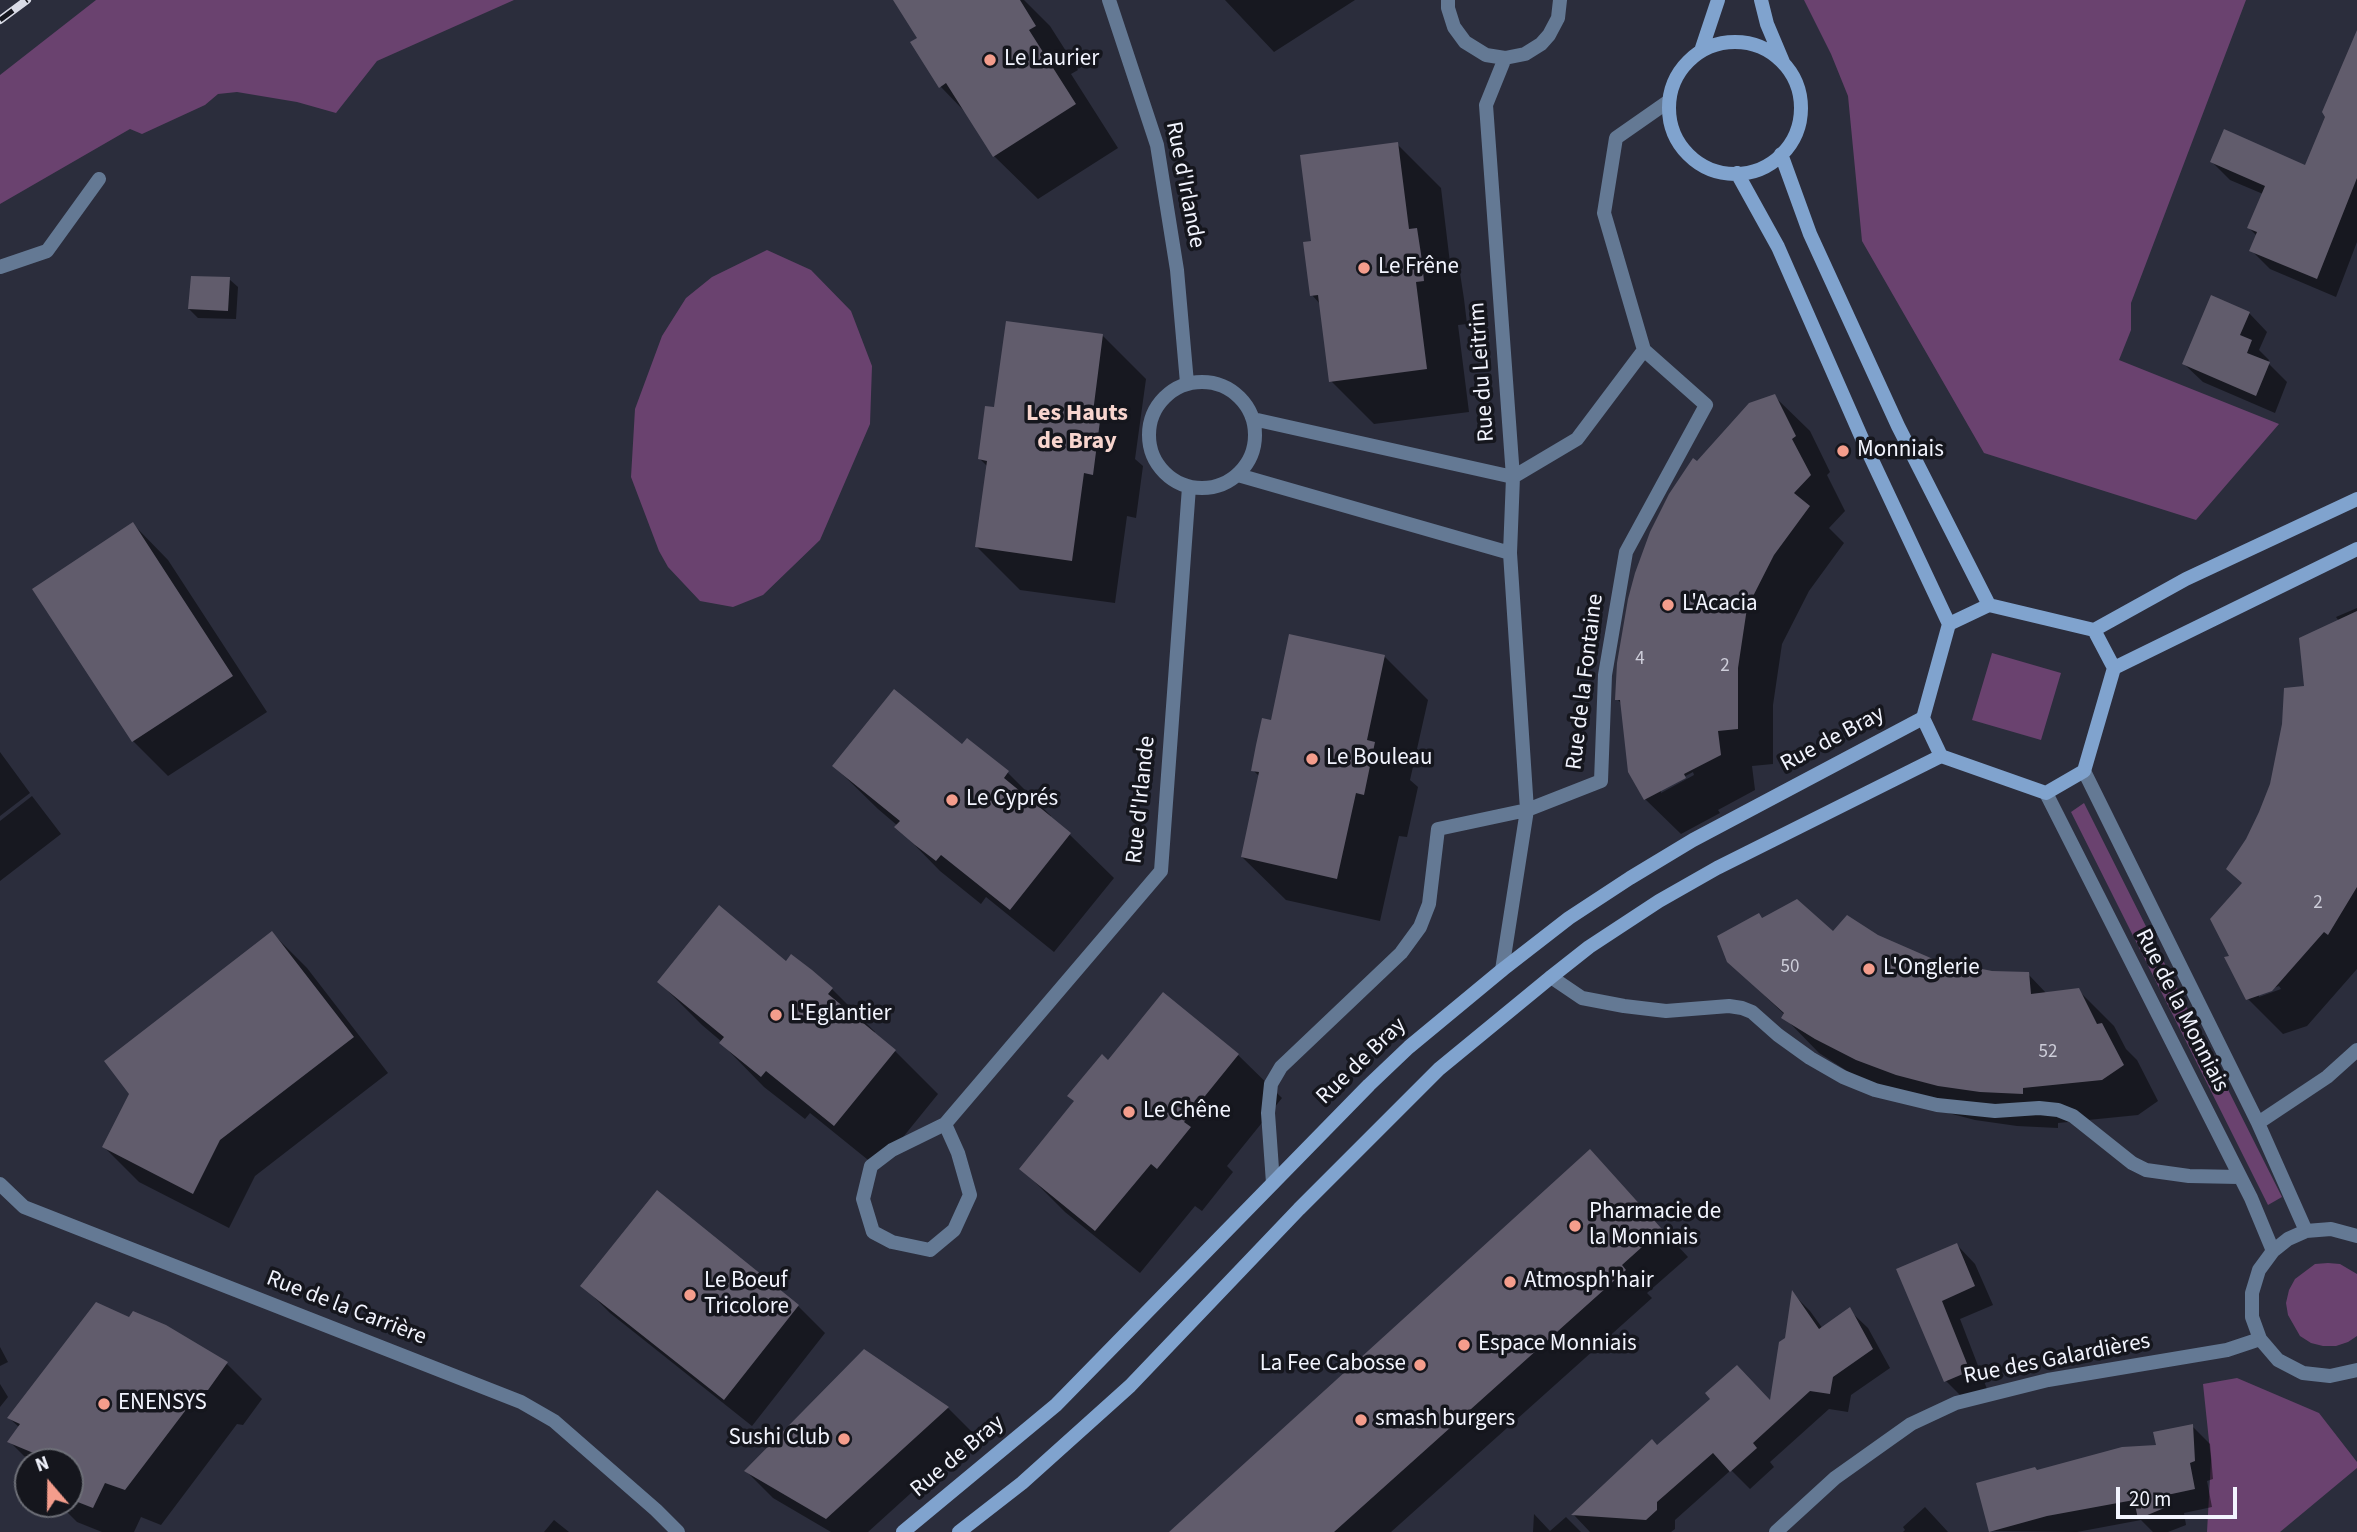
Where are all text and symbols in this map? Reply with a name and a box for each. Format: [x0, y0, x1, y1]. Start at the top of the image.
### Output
place label: Le Laurier [1004, 46, 1099, 74]
marker: Le Laurier [982, 52, 998, 68]
street label: Rue d'Irlande [1158, 119, 1210, 251]
place label: Le Frêne [1378, 254, 1459, 282]
marker: Le Frêne [1356, 260, 1372, 276]
street label: Rue du Leitrim [1464, 301, 1502, 443]
district label: Les Hauts de Bray [1026, 401, 1128, 457]
place label: Monniais [1857, 437, 1944, 465]
marker: Monniais [1835, 443, 1851, 459]
place label: L'Acacia [1682, 591, 1758, 619]
street label: Rue de la Fontaine [1562, 592, 1610, 772]
marker: L'Acacia [1660, 597, 1676, 613]
house number: 4 [1635, 649, 1645, 671]
house number: 2 [1720, 656, 1730, 678]
street label: Rue de Bray [1776, 701, 1890, 779]
street label: Rue d'Irlande [1122, 735, 1162, 865]
place label: Le Bouleau [1326, 745, 1432, 773]
marker: Le Bouleau [1304, 751, 1320, 767]
place label: Le Cyprés [966, 786, 1058, 814]
marker: Le Cyprés [944, 792, 960, 808]
house number: 2 [2313, 893, 2323, 915]
street label: Rue de la Monniais [2128, 925, 2234, 1097]
place label: L'Onglerie [1883, 955, 1980, 983]
house number: 50 [1781, 957, 1799, 979]
marker: L'Onglerie [1861, 961, 1877, 977]
place label: L'Eglantier [790, 1001, 891, 1029]
marker: L'Eglantier [768, 1007, 784, 1023]
street label: Rue de Bray [1312, 1013, 1412, 1111]
house number: 52 [2039, 1042, 2057, 1064]
place label: Le Chêne [1143, 1098, 1231, 1126]
marker: Le Chêne [1121, 1104, 1137, 1120]
place label: Pharmacie de la Monniais [1589, 1199, 1721, 1253]
marker: Pharmacie de la Monniais [1567, 1218, 1583, 1234]
street label: Rue de la Carrière [262, 1266, 430, 1352]
place label: Le Boeuf Tricolore [704, 1268, 789, 1322]
place label: Atmosph'hair [1524, 1268, 1654, 1296]
marker: Atmosph'hair [1502, 1274, 1518, 1290]
marker: Le Boeuf Tricolore [682, 1287, 698, 1303]
street label: Rue des Galardières [1961, 1328, 2153, 1392]
place label: Espace Monniais [1478, 1331, 1637, 1359]
marker: Espace Monniais [1456, 1337, 1472, 1353]
place label: La Fee Cabosse [1260, 1351, 1406, 1379]
marker: La Fee Cabosse [1412, 1357, 1428, 1373]
place label: ENENSYS [118, 1390, 207, 1418]
marker: ENENSYS [96, 1396, 112, 1412]
place label: smash burgers [1375, 1406, 1515, 1434]
street label: Rue de Bray [906, 1410, 1010, 1504]
marker: smash burgers [1353, 1412, 1369, 1428]
place label: Sushi Club [729, 1425, 830, 1453]
marker: Sushi Club [836, 1431, 852, 1447]
north arrow [14, 1448, 84, 1518]
text: N [32, 1450, 53, 1480]
scale bar [2119, 1472, 2240, 1516]
text: 20 m [2129, 1484, 2171, 1514]

